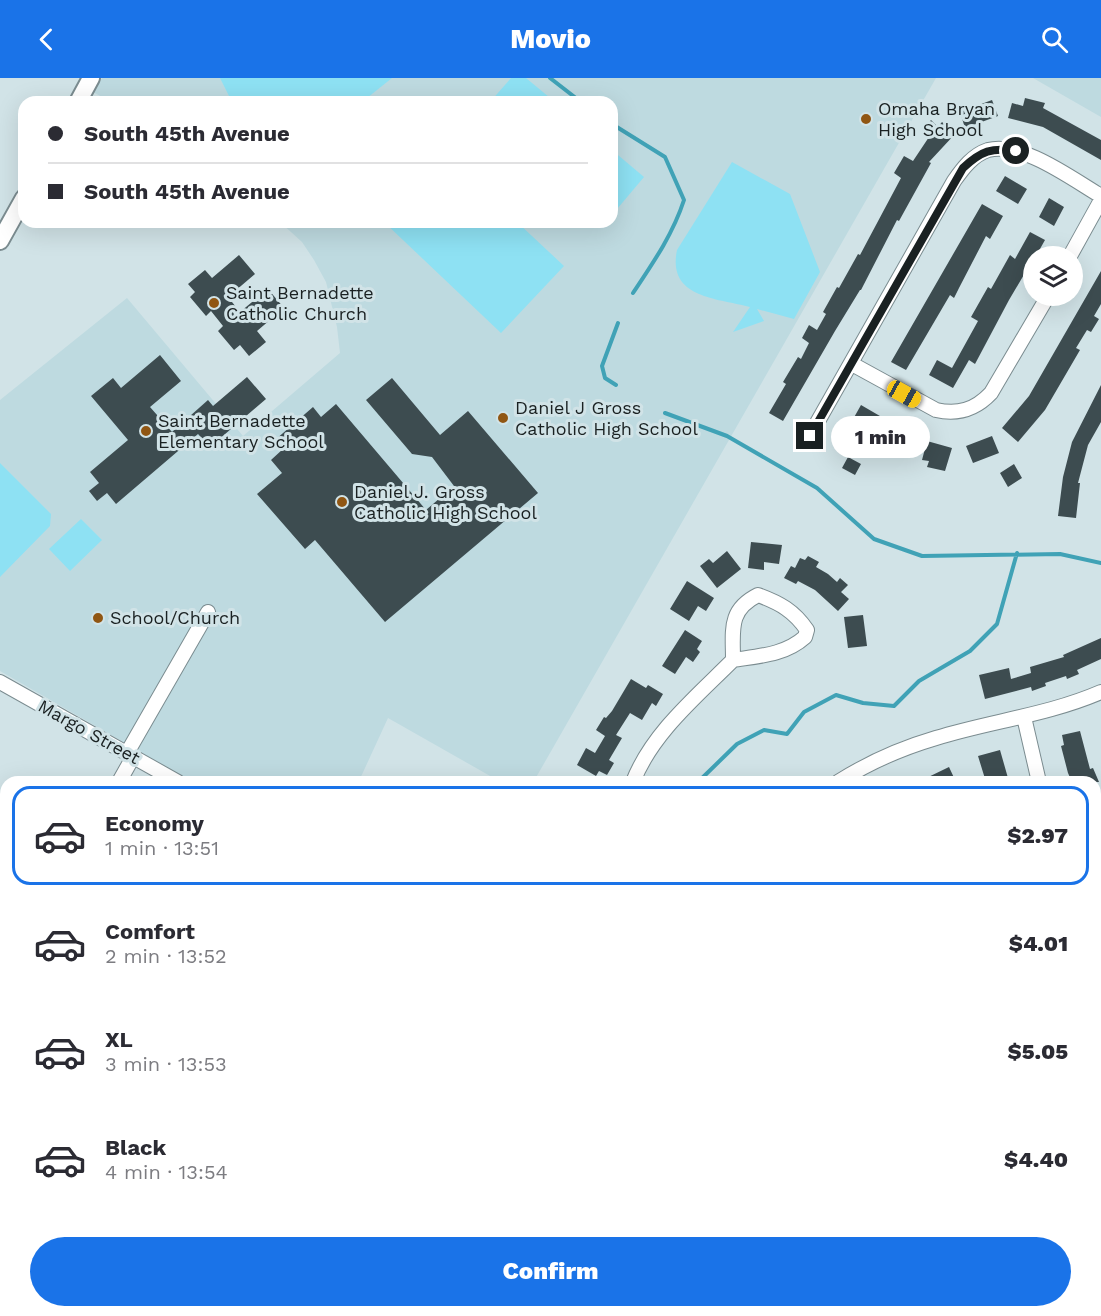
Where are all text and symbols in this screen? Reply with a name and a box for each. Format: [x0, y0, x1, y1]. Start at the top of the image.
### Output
icon: back [30, 23, 63, 56]
text: Movio [510, 23, 591, 55]
icon: search [1038, 23, 1071, 56]
place label: Omaha Bryan High School [878, 98, 995, 140]
marker: Omaha Bryan High School [859, 112, 873, 126]
text: South 45th Avenue [84, 121, 290, 146]
route start [1002, 137, 1029, 164]
text: South 45th Avenue [84, 179, 290, 204]
map controls [1023, 246, 1083, 306]
button: layers [1023, 246, 1083, 306]
place label: Saint Bernadette Catholic Church [226, 282, 374, 324]
marker: Saint Bernadette Catholic Church [207, 296, 221, 310]
car [884, 377, 924, 411]
place label: Daniel J Gross Catholic High School [515, 397, 698, 439]
place label: Saint Bernadette Elementary School [158, 410, 324, 452]
marker: Daniel J Gross Catholic High School [496, 411, 510, 425]
callout: 1 min [831, 415, 930, 457]
route end [796, 422, 823, 449]
marker: Saint Bernadette Elementary School [139, 424, 153, 438]
text: 1 min [855, 425, 906, 449]
place label: Daniel J. Gross Catholic High School [354, 481, 537, 523]
marker: Daniel J. Gross Catholic High School [335, 495, 349, 509]
place label: School/Church [110, 607, 240, 628]
marker: School/Church [91, 611, 105, 625]
street label: Margo Street [35, 695, 144, 768]
icon: car [33, 809, 87, 863]
text: Economy [105, 811, 204, 836]
text: $2.97 [1007, 823, 1068, 848]
text: 1 min · 13:51 [105, 836, 219, 860]
icon: car [33, 917, 87, 971]
text: Comfort [105, 919, 195, 944]
text: $4.01 [1009, 931, 1068, 956]
text: 2 min · 13:52 [105, 944, 227, 968]
icon: car [33, 1025, 87, 1079]
text: XL [105, 1027, 133, 1052]
text: $5.05 [1007, 1039, 1068, 1064]
text: 3 min · 13:53 [105, 1052, 227, 1076]
icon: car [33, 1133, 87, 1187]
text: Black [105, 1135, 166, 1160]
text: $4.40 [1004, 1147, 1068, 1172]
text: 4 min · 13:54 [105, 1160, 228, 1184]
button: Confirm [30, 1237, 1071, 1306]

